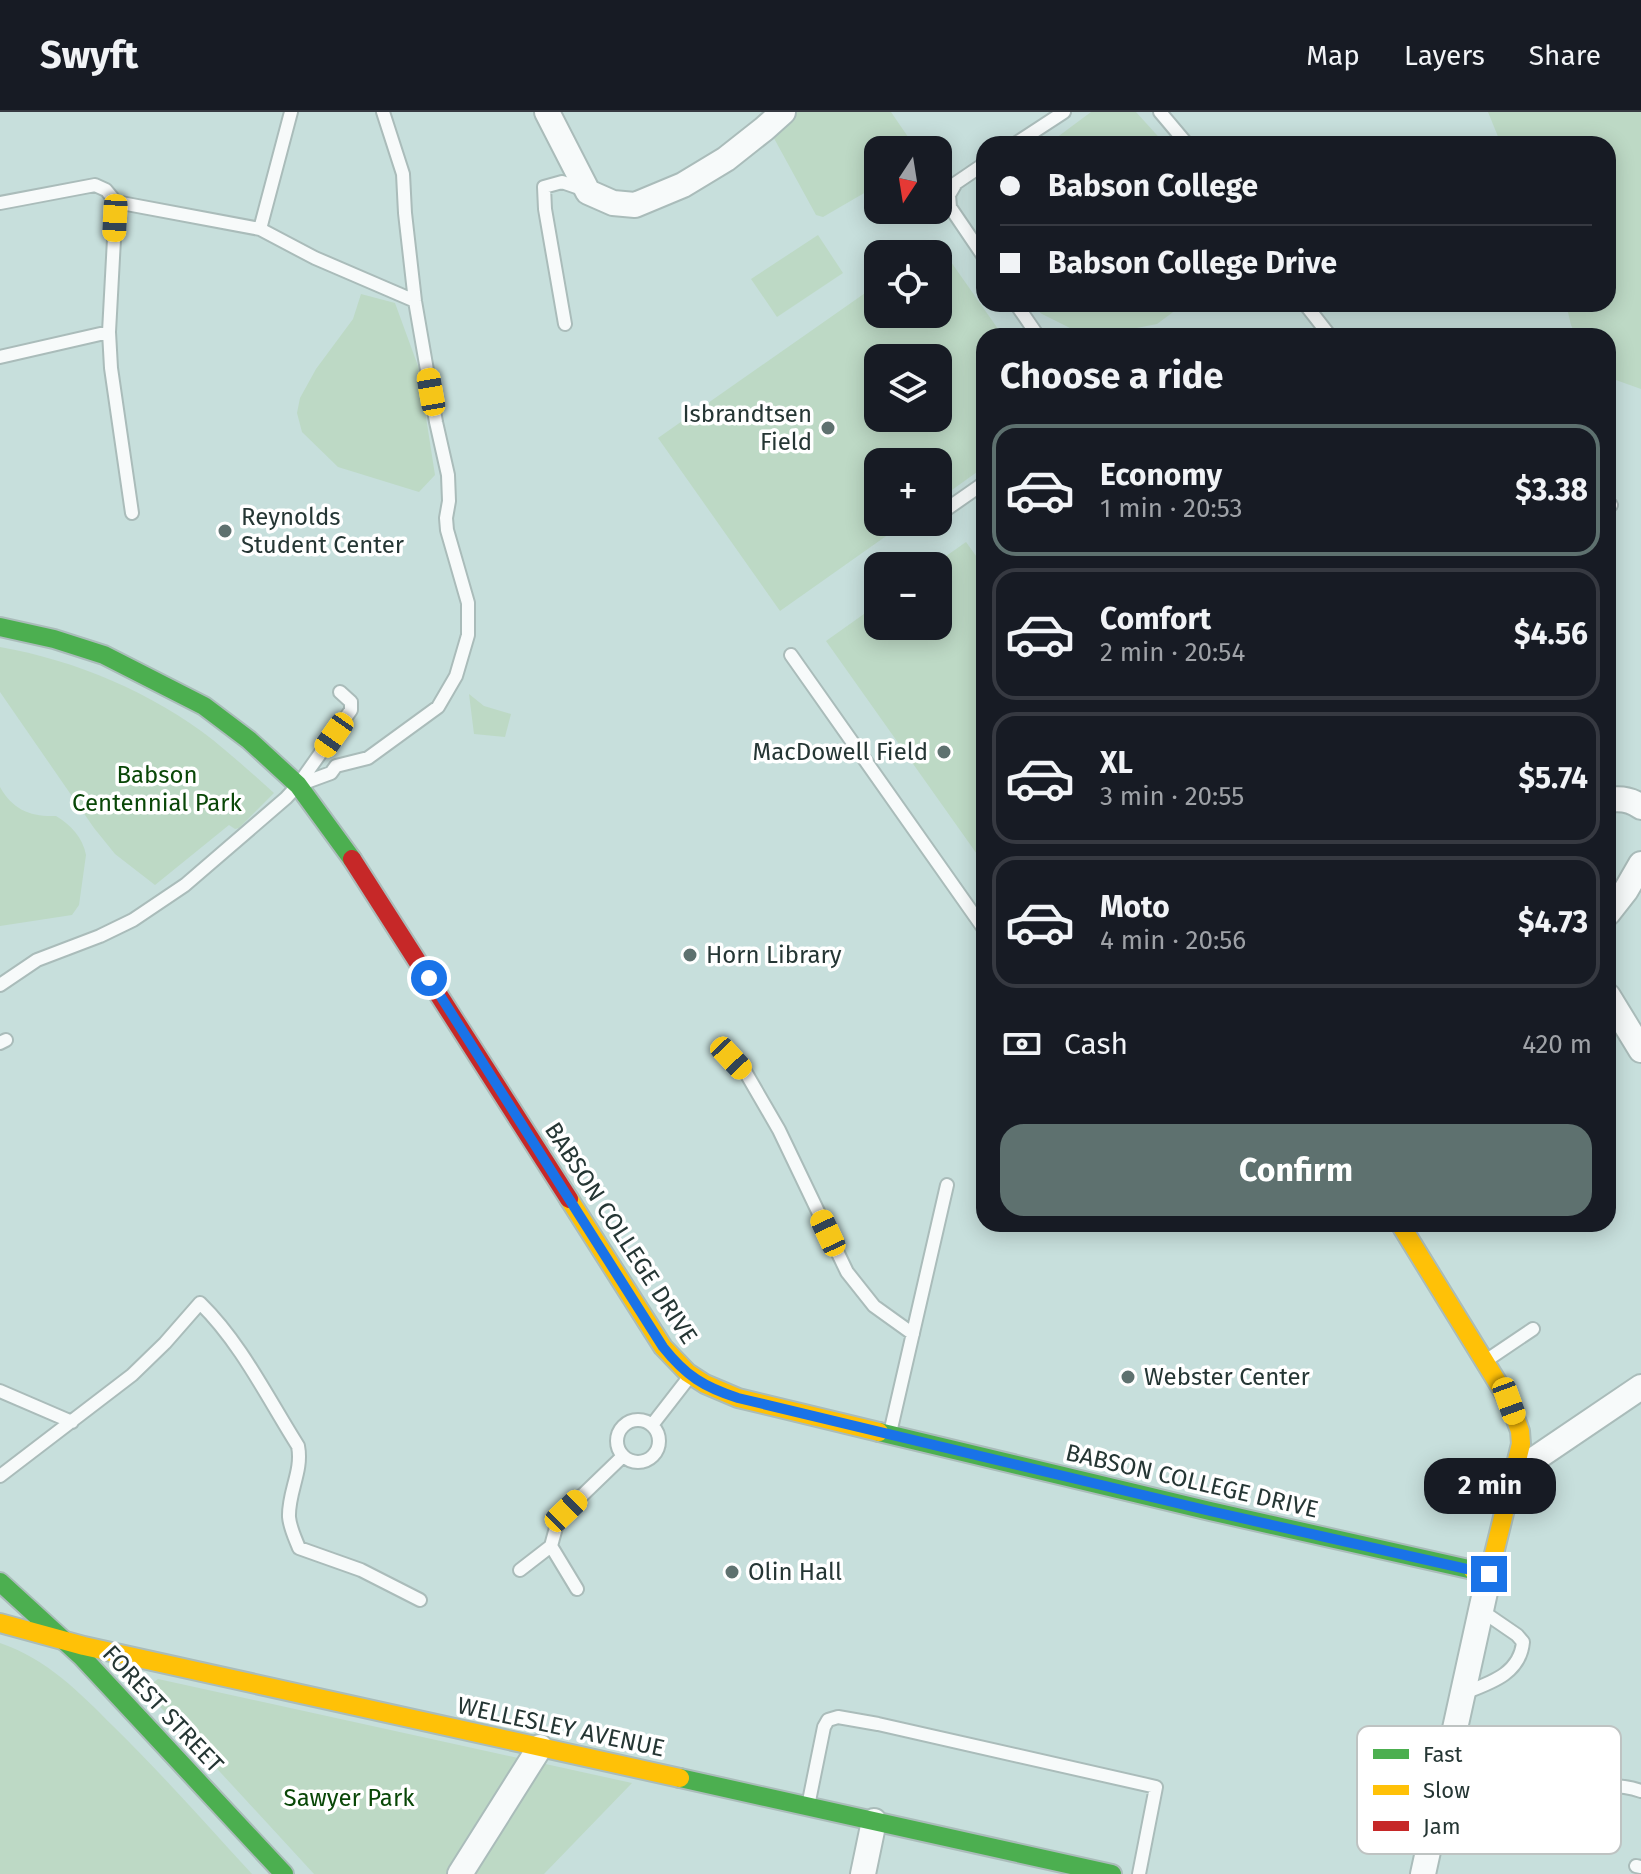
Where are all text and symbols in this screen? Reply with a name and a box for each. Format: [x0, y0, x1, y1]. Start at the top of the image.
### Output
text: Swyft [40, 32, 138, 78]
text: Map [1306, 39, 1360, 72]
text: Layers [1404, 39, 1485, 72]
text: Share [1529, 39, 1601, 72]
north arrow [864, 136, 952, 224]
map controls [864, 136, 952, 640]
text: Babson College [1048, 168, 1258, 204]
car [102, 193, 128, 243]
button: locate [864, 240, 952, 328]
text: Babson College Drive [1048, 245, 1337, 281]
button: layers [864, 344, 952, 432]
text: Choose a ride [1000, 354, 1223, 398]
car [415, 366, 447, 418]
place label: Isbrandtsen Field [683, 400, 812, 456]
marker: Isbrandtsen Field [819, 419, 837, 437]
button: + [864, 448, 952, 536]
icon: car [1004, 454, 1076, 526]
text: Economy [1100, 457, 1222, 493]
text: $3.38 [1515, 472, 1588, 508]
text: 1 min · 20:53 [1100, 493, 1243, 524]
place label: Reynolds Student Center [241, 503, 405, 559]
marker: Reynolds Student Center [216, 522, 234, 540]
button: − [864, 552, 952, 640]
icon: car [1004, 598, 1076, 670]
text: Comfort [1100, 601, 1211, 637]
text: $4.56 [1514, 616, 1588, 652]
text: 2 min · 20:54 [1100, 637, 1245, 668]
car [310, 708, 358, 762]
place label: MacDowell Field [753, 738, 928, 766]
icon: car [1004, 742, 1076, 814]
marker: MacDowell Field [935, 743, 953, 761]
text: XL [1100, 745, 1133, 781]
text: $5.74 [1518, 760, 1588, 796]
park label: Babson Centennial Park [72, 761, 243, 817]
text: 3 min · 20:55 [1100, 781, 1244, 812]
icon: car [1004, 886, 1076, 958]
text: Moto [1100, 889, 1170, 925]
text: $4.73 [1518, 904, 1588, 940]
text: 4 min · 20:56 [1100, 925, 1246, 956]
place label: Horn Library [706, 941, 842, 969]
marker: Horn Library [681, 946, 699, 964]
route start [411, 960, 447, 996]
icon: cash [1000, 1022, 1044, 1066]
text: Cash [1064, 1026, 1128, 1062]
text: 420 m [1522, 1029, 1592, 1060]
car [706, 1032, 756, 1084]
street label: BABSON COLLEGE DRIVE [539, 1117, 703, 1349]
button: Confirm [1000, 1124, 1592, 1216]
car [807, 1206, 849, 1260]
place label: Webster Center [1144, 1363, 1311, 1391]
marker: Webster Center [1119, 1368, 1137, 1386]
car [1490, 1374, 1528, 1428]
street label: BABSON COLLEGE DRIVE [1063, 1438, 1321, 1524]
callout: 2 min [1423, 1458, 1555, 1514]
text: 2 min [1458, 1470, 1522, 1501]
car [540, 1486, 592, 1536]
route end [1471, 1556, 1507, 1592]
place label: Olin Hall [748, 1558, 842, 1586]
marker: Olin Hall [723, 1563, 741, 1581]
street label: FOREST STREET [97, 1639, 230, 1779]
street label: WELLESLEY AVENUE [455, 1691, 667, 1763]
legend [1357, 1726, 1621, 1854]
text: Fast [1423, 1741, 1463, 1768]
text: Slow [1423, 1777, 1470, 1804]
park label: Sawyer Park [284, 1784, 415, 1812]
text: Jam [1423, 1813, 1461, 1840]

